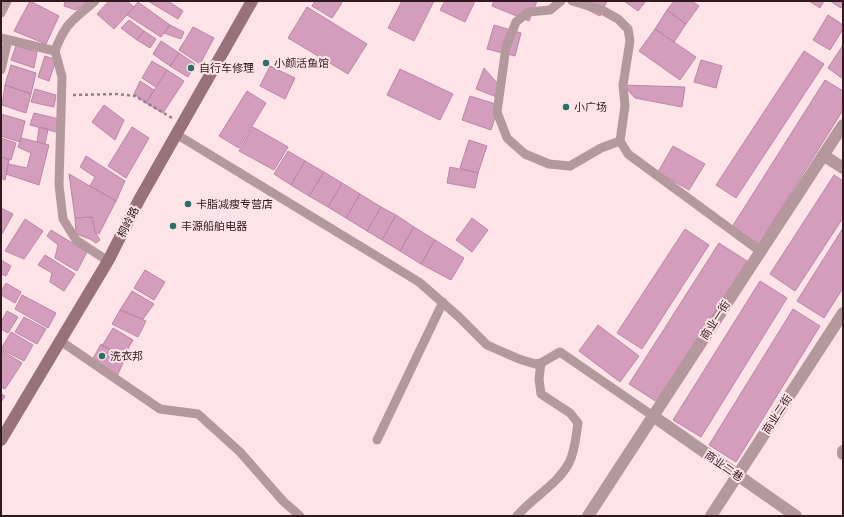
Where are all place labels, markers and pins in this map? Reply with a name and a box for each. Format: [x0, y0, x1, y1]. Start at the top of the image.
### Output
place label: 小颜活鱼馆 [274, 56, 329, 70]
marker: 小颜活鱼馆 [261, 58, 271, 68]
place label: 自行车修理 [199, 61, 254, 75]
marker: 自行车修理 [186, 63, 196, 73]
place label: 小广场 [574, 100, 607, 114]
marker: 小广场 [561, 102, 571, 112]
place label: 卡脂减瘦专营店 [196, 197, 273, 211]
marker: 卡脂减瘦专营店 [183, 199, 193, 209]
place label: 丰源船舶电器 [181, 219, 247, 233]
marker: 丰源船舶电器 [168, 221, 178, 231]
place label: 洗衣邦 [110, 349, 143, 363]
marker: 洗衣邦 [97, 351, 107, 361]

